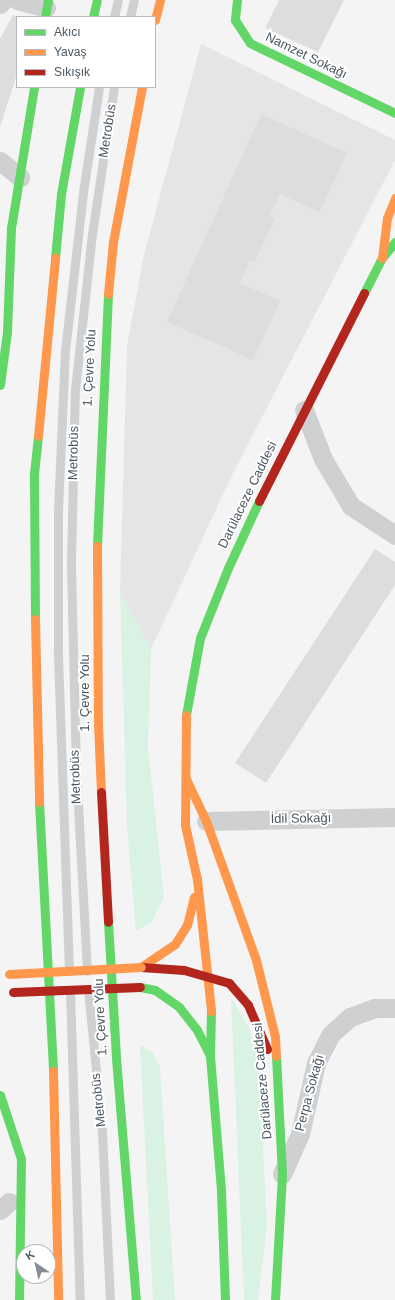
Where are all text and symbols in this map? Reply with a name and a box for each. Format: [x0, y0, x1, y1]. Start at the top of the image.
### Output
legend [16, 16, 156, 88]
text: Akıcı [54, 25, 81, 39]
street label: Namzet Sokağı [263, 30, 349, 82]
text: Yavaş [54, 45, 86, 59]
text: Sıkışık [54, 65, 90, 79]
street label: Metrobüs [96, 103, 120, 159]
street label: 1. Çevre Yolu [80, 329, 100, 407]
street label: Metrobüs [66, 426, 82, 480]
street label: Darülaceze Caddesi [215, 439, 281, 551]
street label: 1. Çevre Yolu [77, 654, 93, 732]
street label: Metrobüs [67, 750, 85, 804]
street label: İdil Sokağı [271, 811, 331, 827]
street label: 1. Çevre Yolu [91, 978, 111, 1056]
street label: Darülaceze Caddesi [250, 1022, 276, 1140]
street label: Perpa Sokağı [292, 1053, 328, 1133]
street label: Metrobüs [88, 1072, 110, 1128]
north arrow [16, 1244, 56, 1284]
text: K [23, 1248, 36, 1262]

